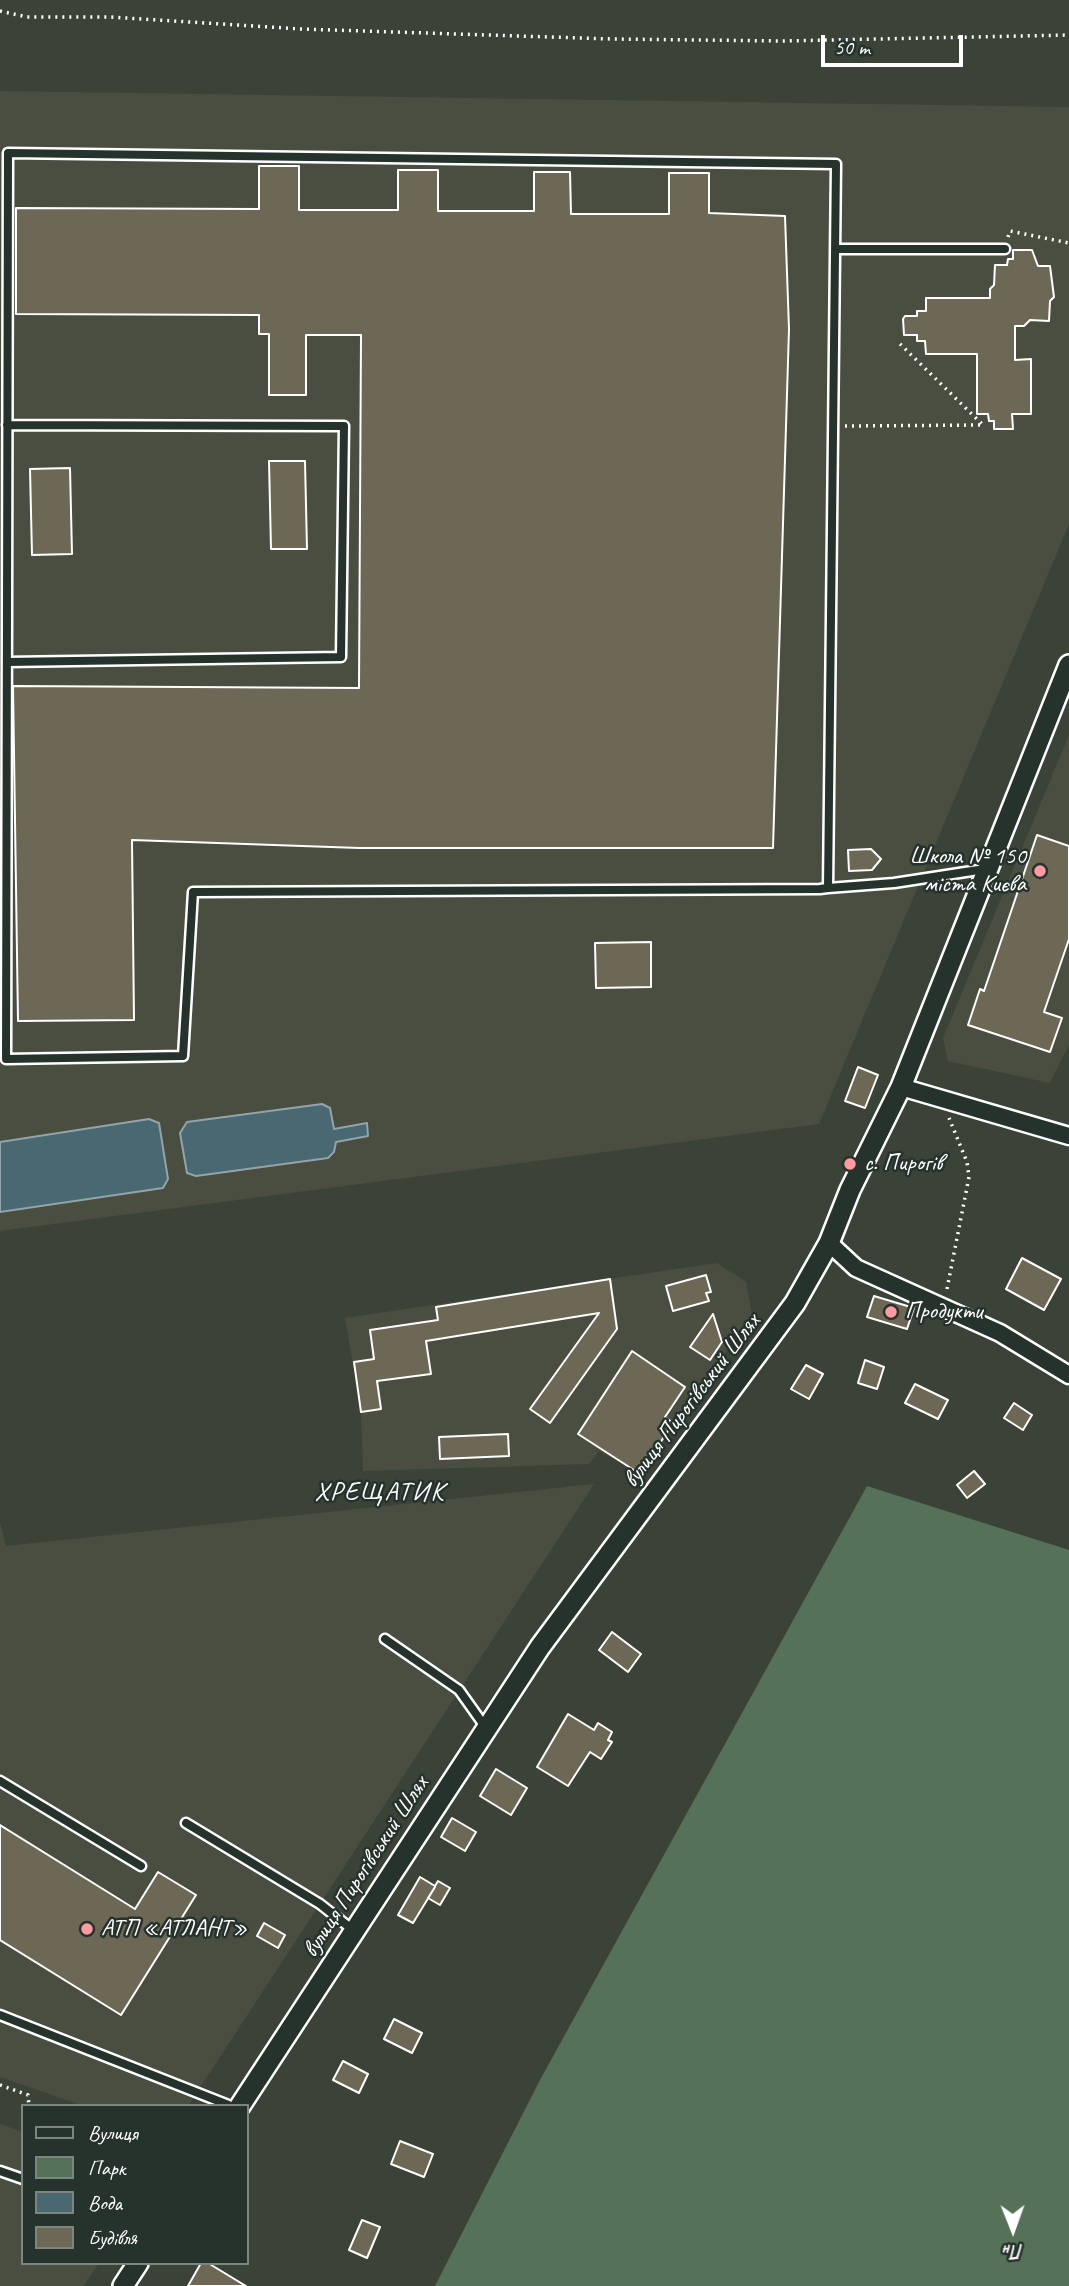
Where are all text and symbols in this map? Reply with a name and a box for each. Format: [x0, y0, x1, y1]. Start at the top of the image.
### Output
scale bar [824, 21, 966, 65]
text: 50 m [834, 34, 870, 60]
place label: Школа № 150 міста Києва [909, 843, 1026, 899]
marker: Школа № 150 міста Києва [1032, 863, 1048, 879]
place label: с. Пирогів [864, 1150, 942, 1178]
marker: с. Пирогів [842, 1156, 858, 1172]
place label: Продукти [905, 1298, 982, 1326]
marker: Продукти [883, 1304, 899, 1320]
street label: вулиця Пирогівський Шлях [617, 1308, 767, 1494]
district label: ХРЕЩАТИК [316, 1477, 444, 1509]
street label: вулиця Пирогівський Шлях [297, 1771, 435, 1963]
place label: АТП «АТЛАНТ» [101, 1915, 247, 1943]
marker: АТП «АТЛАНТ» [79, 1921, 95, 1937]
legend [21, 2104, 248, 2265]
text: Вулиця [88, 2120, 138, 2146]
text: Парк [88, 2155, 125, 2181]
text: Вода [88, 2190, 122, 2216]
north arrow [978, 2195, 1048, 2265]
text: Будівля [88, 2225, 137, 2251]
text: Пн [1003, 2239, 1024, 2263]

